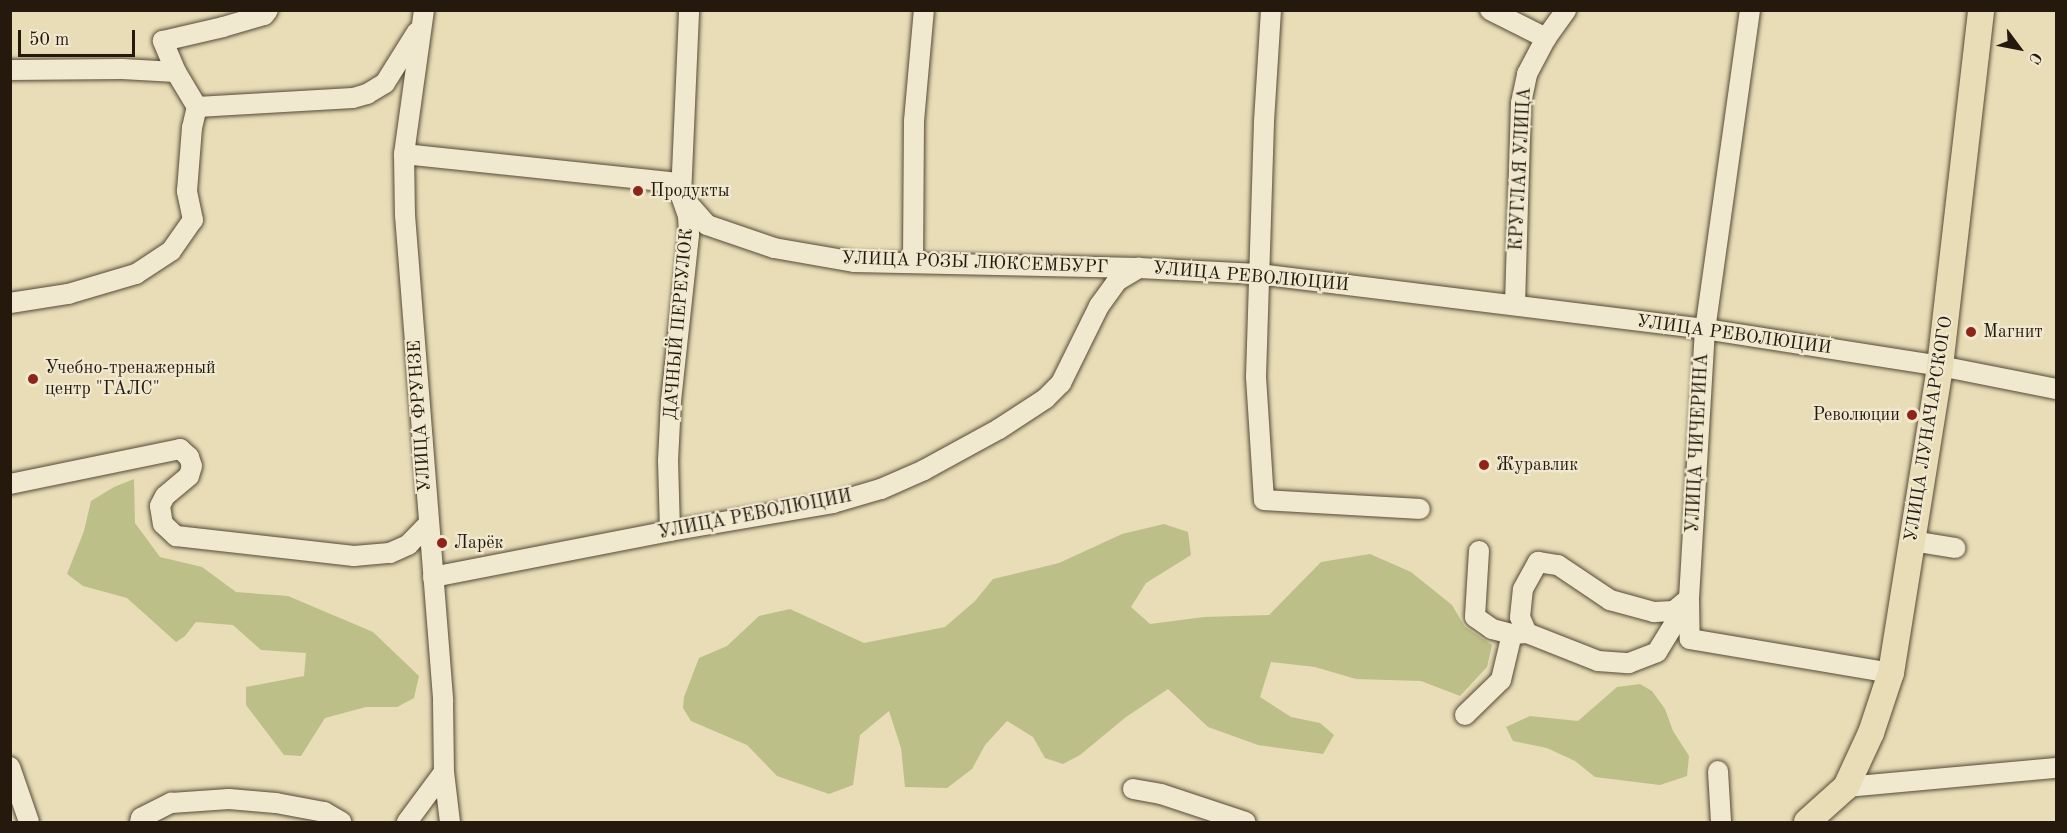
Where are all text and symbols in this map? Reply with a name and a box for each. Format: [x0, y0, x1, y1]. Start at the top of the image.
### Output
scale bar [21, 18, 138, 56]
north arrow [1989, 18, 2049, 78]
text: 50 m [29, 31, 69, 49]
text: С [2025, 49, 2044, 66]
street label: КРУГЛАЯ УЛИЦА [1506, 87, 1536, 251]
place label: Продукты [650, 180, 730, 202]
marker: Продукты [631, 184, 645, 198]
street label: ДАЧНЫЙ ПЕРЕУЛОК [660, 227, 698, 421]
street label: УЛИЦА РОЗЫ ЛЮКСЕМБУРГ [841, 248, 1109, 278]
street label: УЛИЦА РЕВОЛЮЦИИ [1152, 258, 1350, 296]
street label: УЛИЦА РЕВОЛЮЦИИ [1635, 311, 1833, 359]
street label: УЛИЦА ЛУНАЧАРСКОГО [1901, 315, 1957, 543]
place label: Магнит [1983, 321, 2043, 343]
marker: Магнит [1964, 325, 1978, 339]
street label: УЛИЦА ФРУНЗЕ [404, 339, 436, 493]
street label: УЛИЦА ЧИЧЕРИНА [1683, 353, 1713, 533]
place label: Учебно-тренажерный центр "ГАЛС" [45, 358, 216, 400]
marker: Учебно-тренажерный центр "ГАЛС" [26, 372, 40, 386]
place label: Революции [1813, 404, 1900, 426]
marker: Революции [1905, 408, 1919, 422]
place label: Журавлик [1496, 454, 1578, 476]
marker: Журавлик [1477, 458, 1491, 472]
street label: УЛИЦА РЕВОЛЮЦИИ [656, 486, 854, 544]
place label: Ларёк [454, 532, 504, 554]
marker: Ларёк [435, 536, 449, 550]

